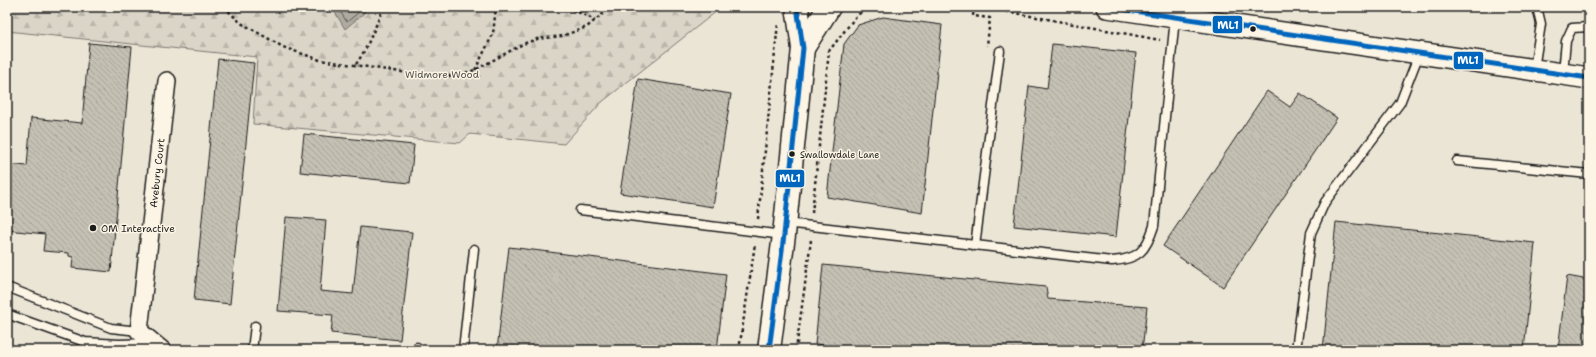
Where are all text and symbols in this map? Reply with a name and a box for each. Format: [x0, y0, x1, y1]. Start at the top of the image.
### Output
line badge: ML1 [1212, 15, 1243, 34]
text: ML1 [1217, 18, 1239, 33]
unlabelled marker [1248, 24, 1258, 34]
line badge: ML1 [1453, 51, 1484, 70]
text: ML1 [1457, 53, 1479, 68]
park label: Widmore Wood [405, 68, 480, 81]
street label: Avebury Court [147, 138, 168, 208]
marker: Swallowdale Lane [787, 149, 797, 159]
place label: Swallowdale Lane [800, 149, 879, 161]
line badge: ML1 [775, 169, 805, 188]
text: ML1 [779, 171, 801, 186]
place label: OM Interactive [101, 222, 175, 235]
marker: OM Interactive [88, 223, 98, 233]

